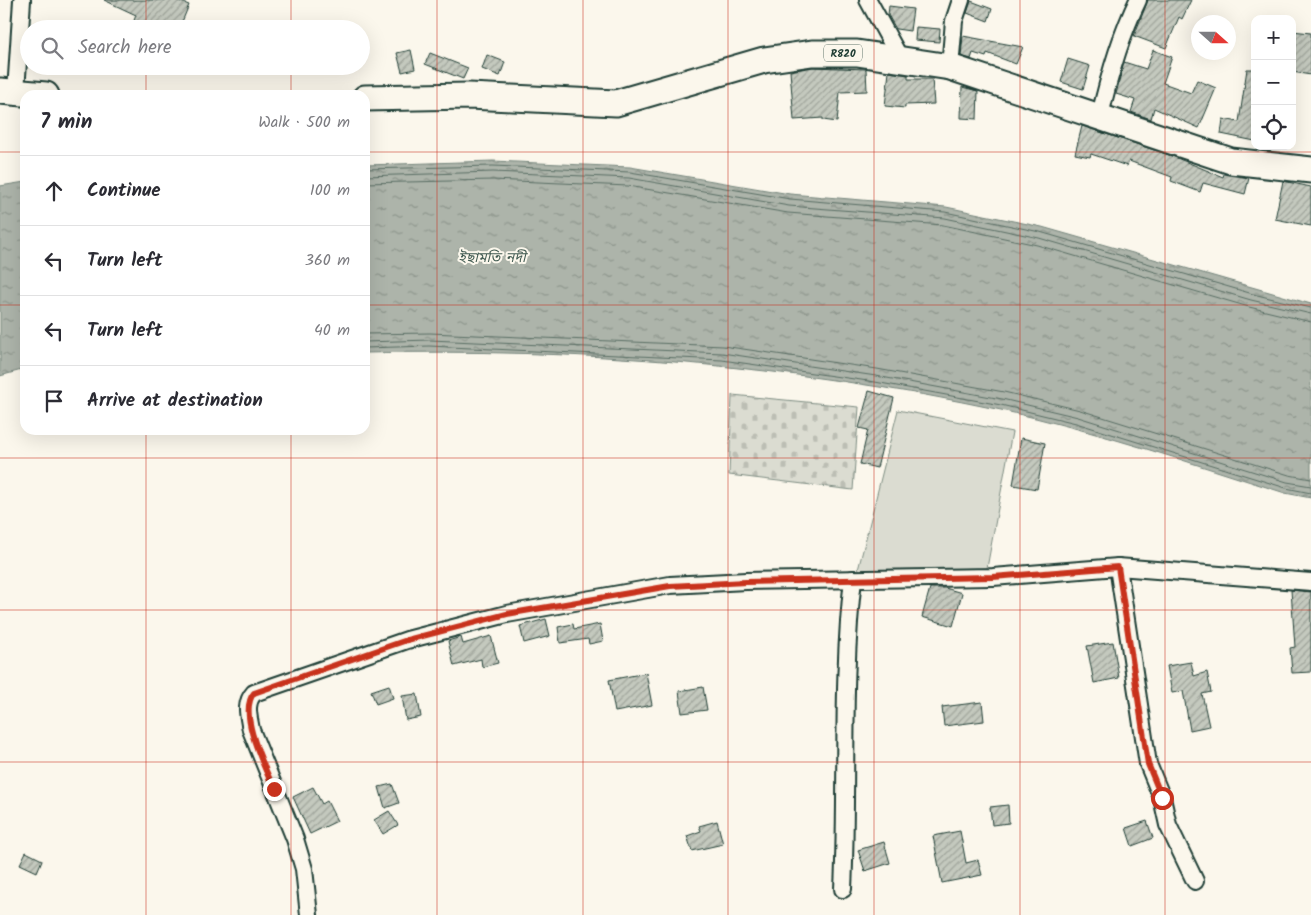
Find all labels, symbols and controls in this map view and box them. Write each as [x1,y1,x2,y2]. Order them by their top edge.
north arrow [1191,15,1236,60]
map controls [1251,15,1296,150]
button: + [1251,15,1296,60]
search box [20,20,370,75]
text: Search here [78,33,172,63]
icon: search [38,34,66,62]
road number: R820 [824,44,862,62]
button: − [1251,60,1296,105]
button: locate [1251,105,1296,150]
text: 7 min [40,106,92,139]
text: Walk · 500 m [258,110,350,135]
text: Continue [87,176,160,206]
icon: ahead [40,177,68,205]
text: 100 m [310,178,350,203]
text: Turn left [87,246,162,276]
icon: left [40,247,68,275]
water label: ইছামতি নদী [458,247,529,269]
text: 360 m [305,248,350,273]
text: Turn left [87,316,162,346]
icon: left [40,317,68,345]
text: 40 m [314,318,350,343]
text: Arrive at destination [87,386,263,416]
icon: arrive [40,387,68,415]
route end [263,778,286,801]
route start [1151,787,1174,810]

